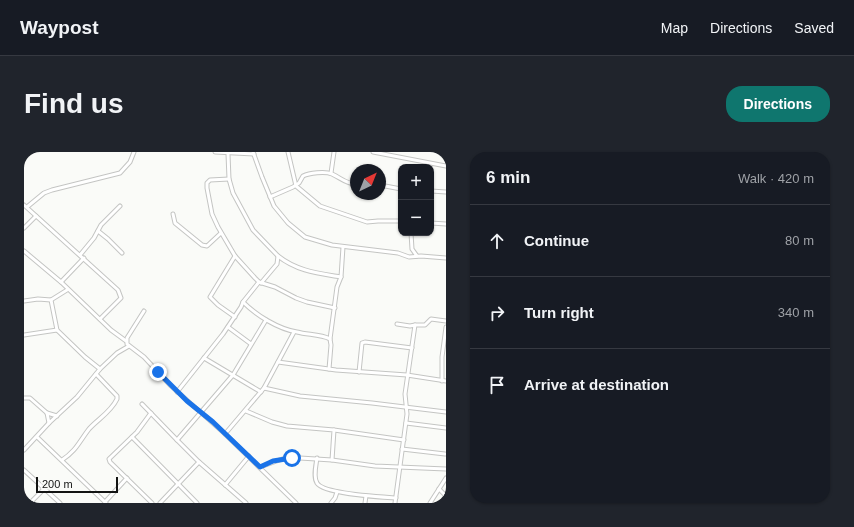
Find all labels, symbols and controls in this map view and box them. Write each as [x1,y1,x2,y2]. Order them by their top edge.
text: Waypost [20,17,98,38]
text: Map [661,20,688,36]
text: Directions [710,20,772,36]
text: Saved [794,20,834,36]
button: Directions [726,86,830,122]
text: Find us [24,88,124,119]
north arrow [350,164,386,200]
map controls [398,164,434,236]
button: + [398,164,434,200]
text: 6 min [486,168,530,187]
text: Walk · 420 m [738,171,814,186]
button: − [398,200,434,236]
icon: ahead [486,230,508,252]
text: Continue [524,232,589,249]
text: 80 m [785,233,814,248]
icon: right [486,302,508,324]
text: Turn right [524,304,594,321]
text: 340 m [778,305,814,320]
route end [149,363,167,381]
icon: arrive [486,374,508,396]
text: Arrive at destination [524,376,669,393]
route start [283,449,301,467]
scale bar [36,475,118,494]
text: 200 m [42,478,73,490]

